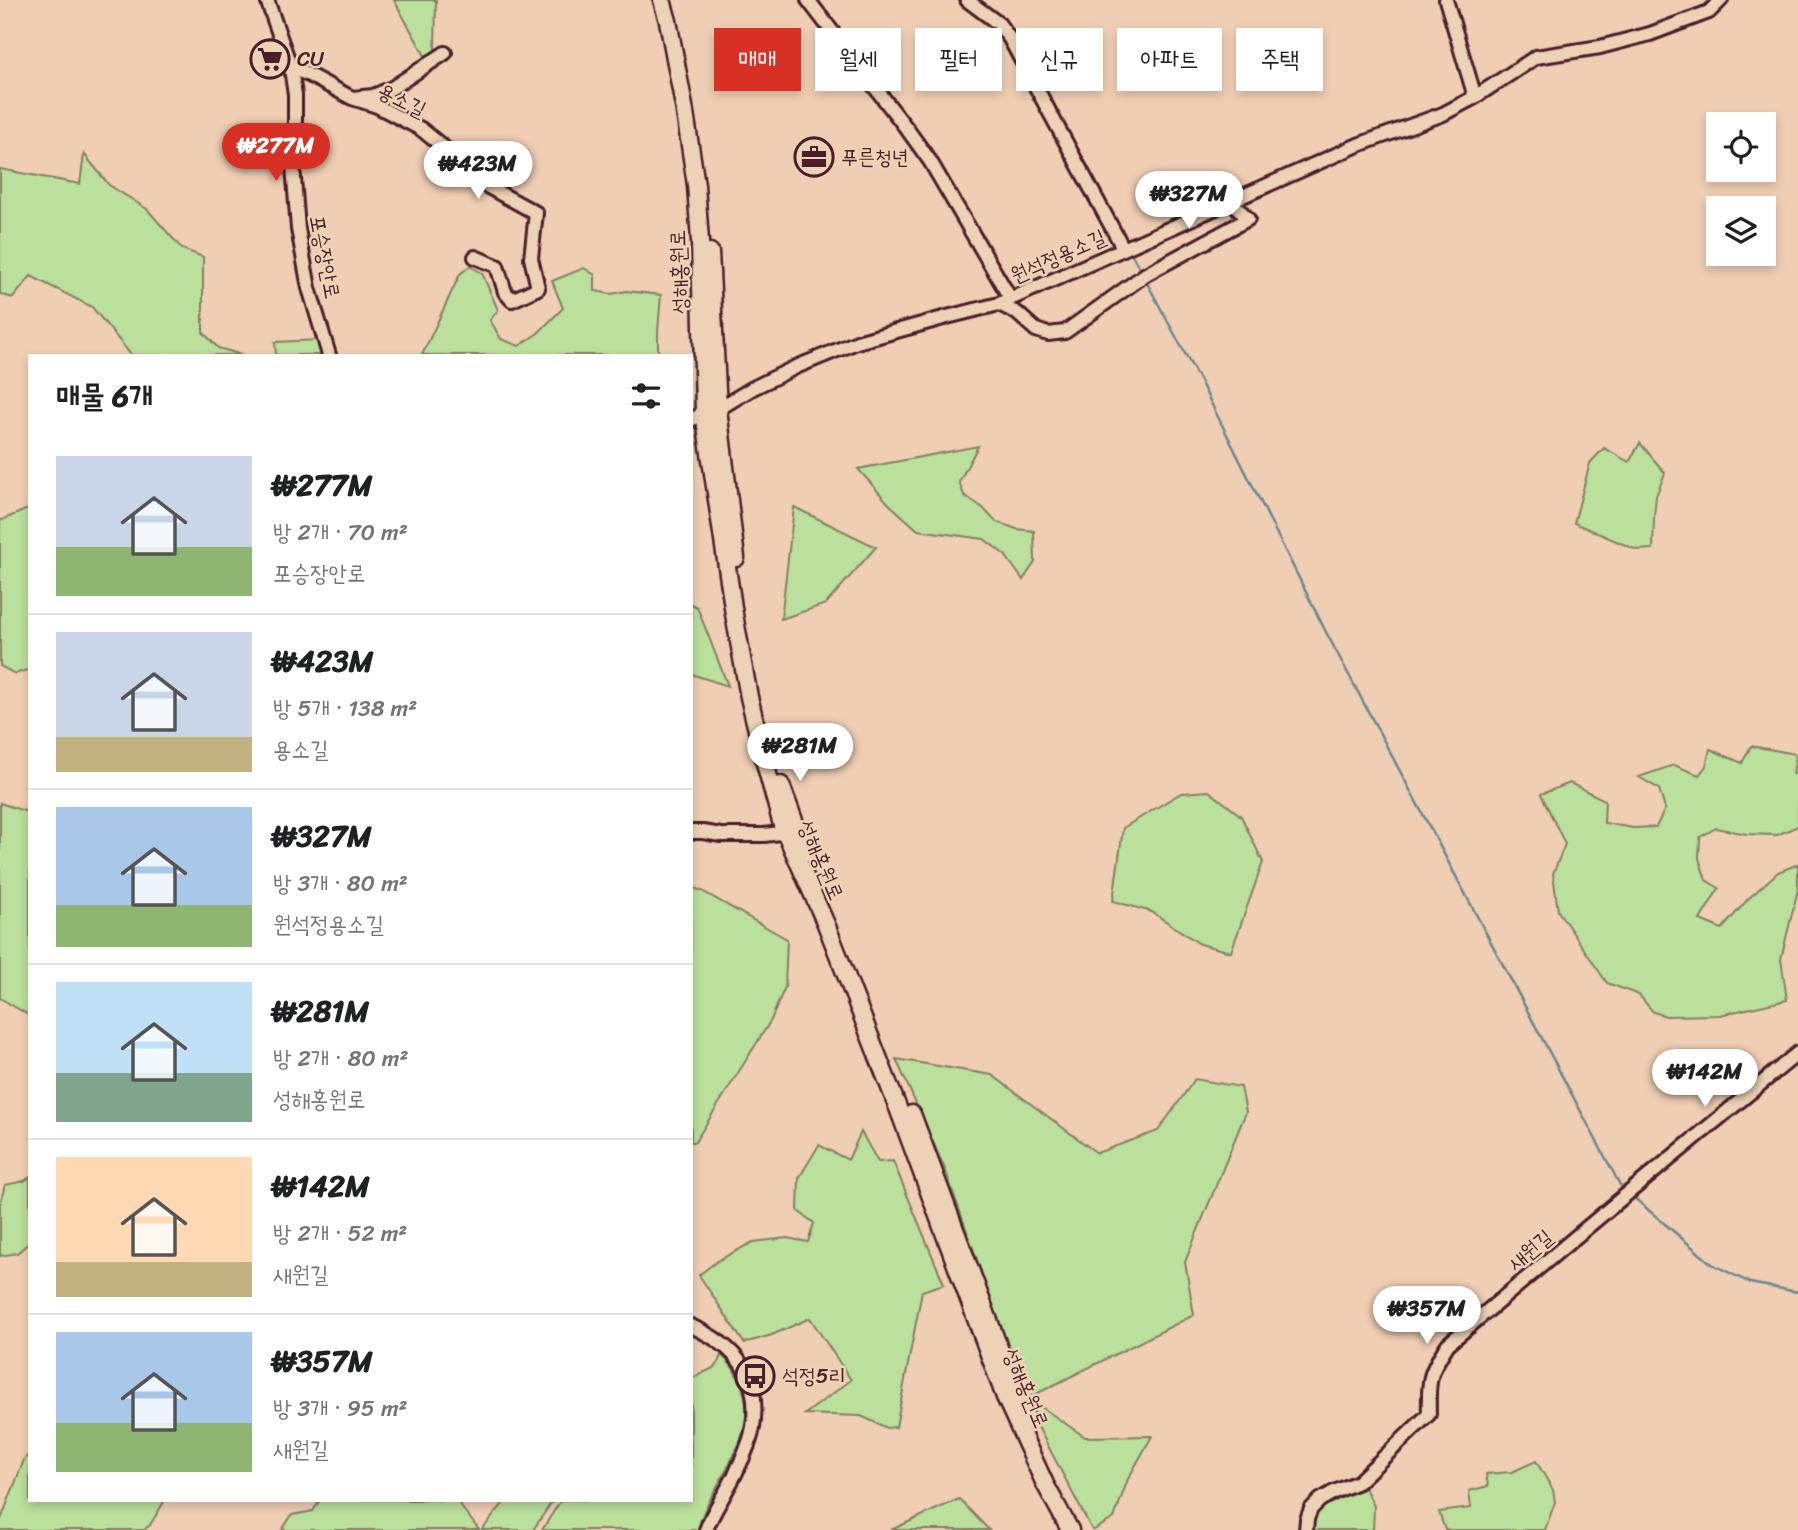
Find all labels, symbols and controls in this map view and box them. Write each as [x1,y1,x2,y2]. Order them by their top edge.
chip: 매매 [714,28,801,91]
chip: 월세 [815,28,901,91]
chip: 필터 [915,28,1002,91]
chip: 신규 [1016,28,1103,91]
chip: 아파트 [1117,28,1222,91]
chip: 주택 [1236,28,1323,91]
supermarket icon: CU [249,38,291,80]
place label: CU [297,40,325,78]
street label: 용소길 [371,72,433,128]
map controls [1706,112,1776,266]
button: locate [1706,112,1776,182]
pin: ₩277M [227,124,325,183]
text: ₩277M [238,125,314,166]
office icon: 푸른청년 [793,136,835,178]
place label: 푸른청년 [841,138,909,176]
pin: ₩423M [429,142,527,201]
text: ₩423M [440,143,516,184]
pin: ₩327M [1140,172,1238,231]
text: ₩327M [1151,173,1227,214]
button: layers [1706,196,1776,266]
street label: 포승장안로 [298,212,352,302]
street label: 원석정용소길 [1004,218,1112,294]
street label: 성해홍원로 [659,229,699,315]
text: 매물 6개 [56,369,153,423]
icon: filters [627,377,665,415]
text: ₩277M [273,458,372,512]
icon: home [112,484,196,568]
text: 방 2개 · 70 m² [273,512,408,553]
text: 포승장안로 [273,553,366,594]
text: ₩423M [273,634,373,688]
icon: home [112,660,196,744]
text: 방 5개 · 138 m² [273,688,417,729]
pin: ₩281M [751,724,849,783]
text: ₩281M [763,725,837,766]
text: 용소길 [273,729,329,770]
text: ₩327M [273,809,372,863]
street label: 성해홍원로 [787,814,855,906]
icon: home [112,835,196,919]
text: 방 3개 · 80 m² [273,863,408,904]
text: 원석정용소길 [273,904,384,945]
text: ₩281M [273,984,369,1038]
icon: home [112,1010,196,1094]
text: 방 2개 · 80 m² [273,1038,408,1079]
pin: ₩142M [1656,1050,1754,1109]
text: ₩142M [1668,1051,1742,1092]
text: 성해홍원로 [273,1079,366,1120]
text: ₩142M [273,1159,370,1213]
icon: home [112,1185,196,1269]
text: 방 2개 · 52 m² [273,1213,407,1254]
street label: 새원길 [1498,1219,1562,1281]
text: 새원길 [273,1254,329,1295]
pin: ₩357M [1378,1286,1476,1346]
text: ₩357M [1389,1288,1465,1329]
text: ₩357M [273,1334,373,1388]
street label: 성해홍원로 [992,1342,1060,1434]
bus stop icon: 석정5리 [734,1355,776,1397]
place label: 석정5리 [782,1357,846,1395]
icon: home [112,1360,196,1444]
text: 방 3개 · 95 m² [273,1388,408,1429]
text: 새원길 [273,1429,329,1470]

